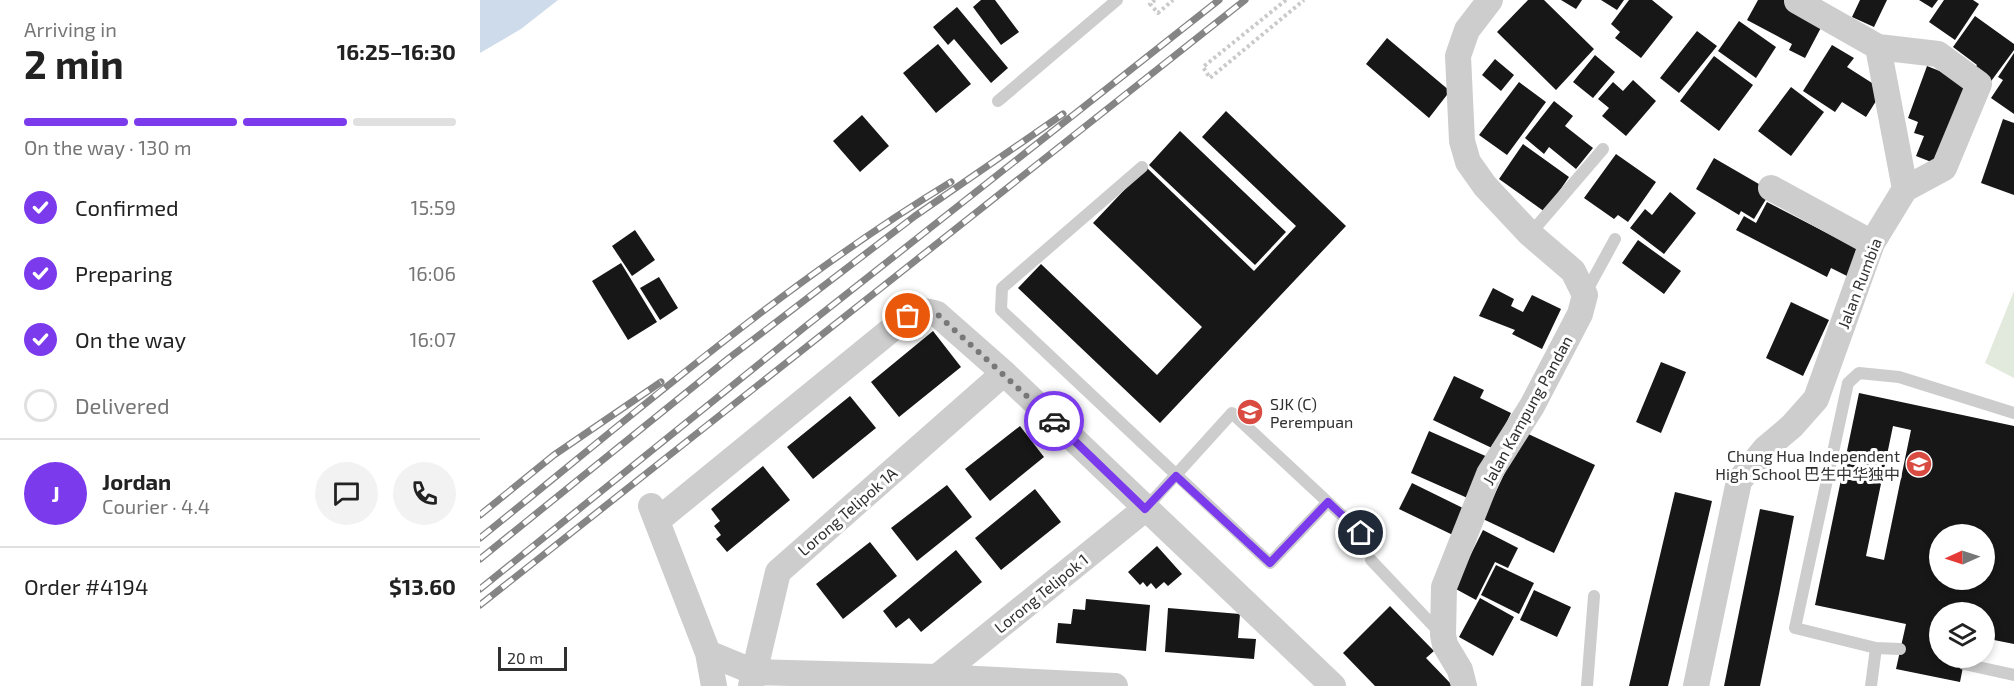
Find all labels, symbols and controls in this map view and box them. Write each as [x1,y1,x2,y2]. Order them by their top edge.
text: Arriving in [24,17,117,41]
text: 16:25–16:30 [337,38,456,64]
text: 2 min [24,40,124,87]
text: On the way · 130 m [24,135,191,159]
icon: check [24,191,57,224]
text: Confirmed [75,194,179,220]
text: 15:59 [410,195,456,219]
street label: Jalan Rumbia [1833,235,1885,331]
icon: check [24,257,57,290]
text: Preparing [75,260,173,286]
text: 16:06 [408,261,456,285]
pin [882,290,933,341]
icon: bag [891,299,924,332]
icon: check [24,323,57,356]
text: On the way [75,326,186,352]
text: 16:07 [410,327,456,351]
street label: Jalan Kampung Pandan [1478,332,1576,488]
courier [1024,391,1084,451]
text: Delivered [75,392,170,418]
place label: SJK (C) Perempuan [1270,394,1353,431]
school or university icon: SJK (C) Perempuan [1235,397,1265,427]
icon: car [1038,405,1071,438]
place label: Chung Hua Independent High School 巴生中华独中 [1715,446,1900,483]
school or university icon: Chung Hua Independent High School 巴生中华独中 [1904,449,1934,479]
button: chat [315,462,378,525]
button: phone [393,462,456,525]
street label: Lorong Telipok 1A [794,463,900,559]
text: Jordan [102,468,171,494]
text: J [51,480,60,506]
text: Courier · 4.4 [102,494,210,518]
pin [1335,507,1386,558]
icon: home [1344,516,1377,549]
north arrow [1929,524,1995,590]
map controls [1929,524,1995,668]
street label: Lorong Telipok 1 [990,549,1092,637]
text: Order #4194 [24,573,148,599]
text: $13.60 [389,573,456,599]
button: layers [1929,602,1995,668]
scale bar [498,644,567,672]
text: 20 m [507,648,543,667]

